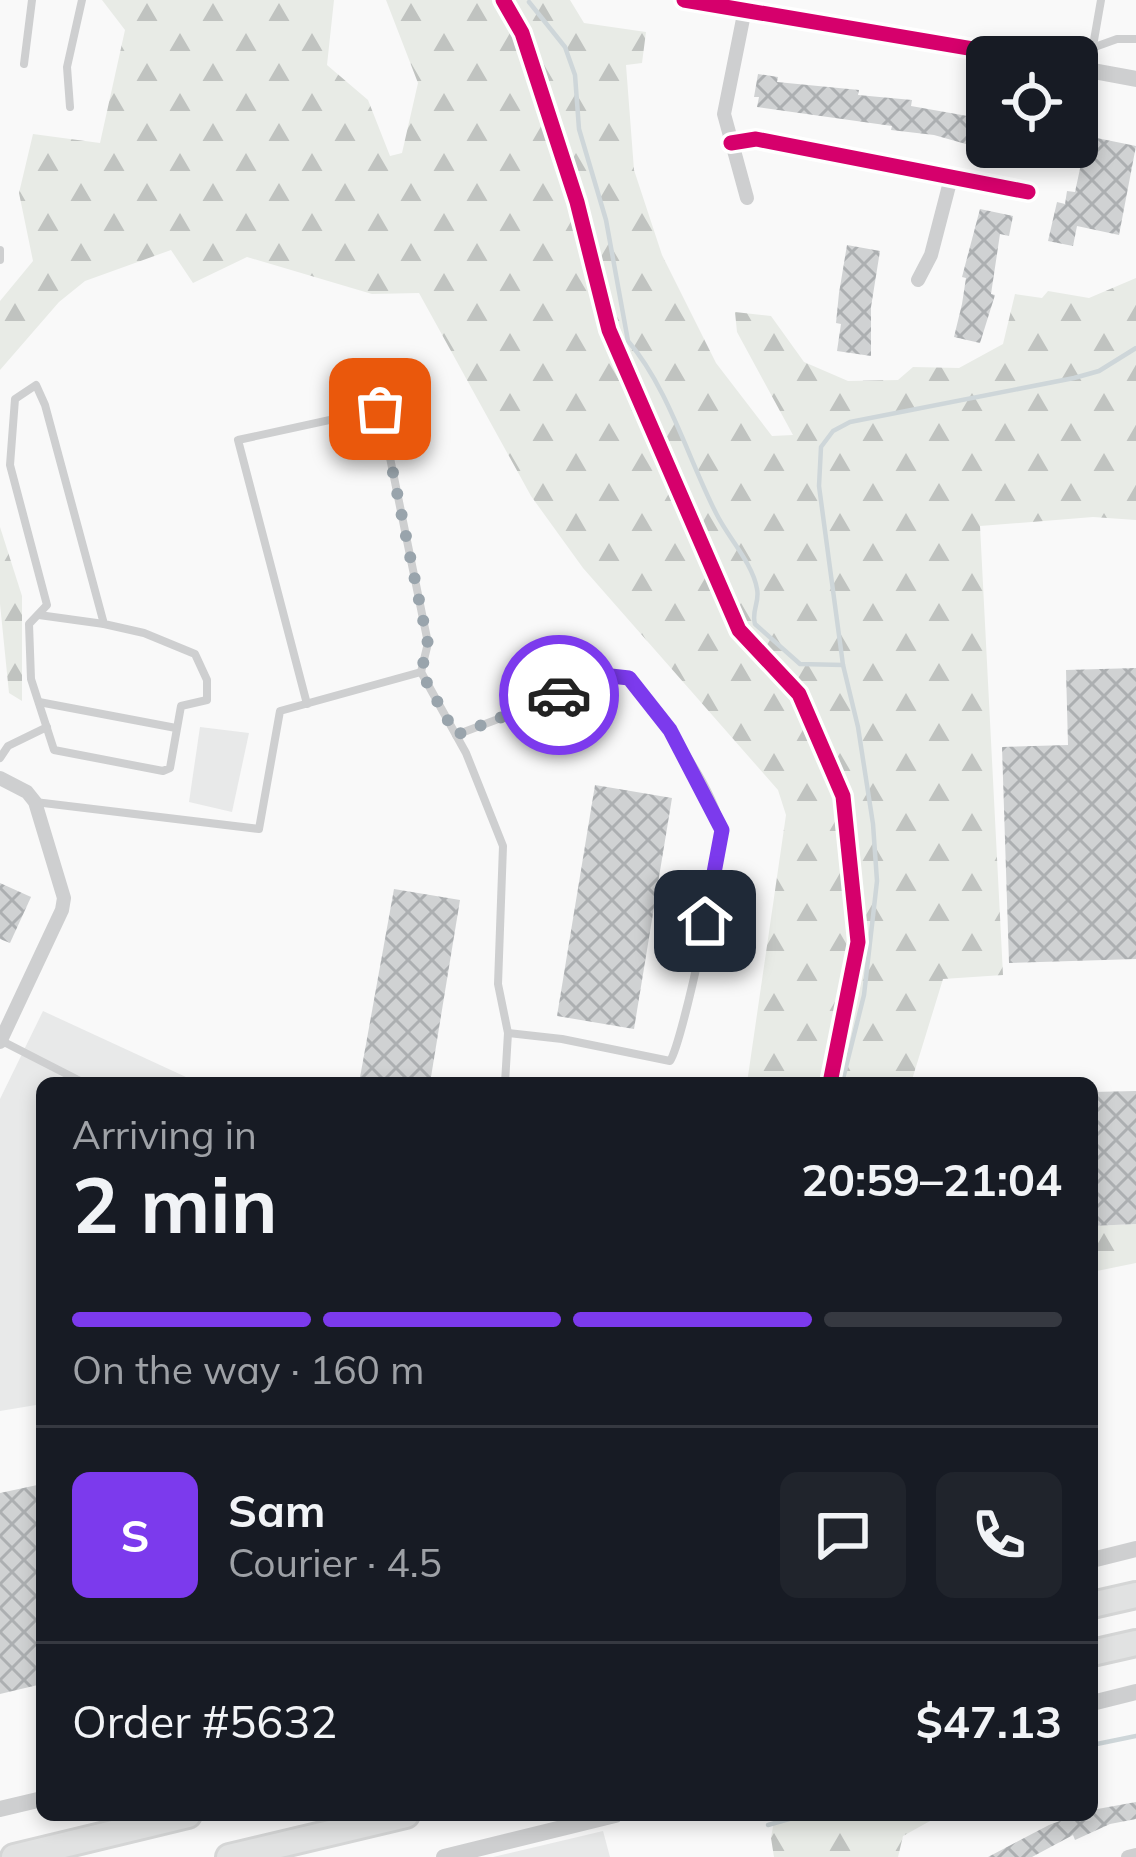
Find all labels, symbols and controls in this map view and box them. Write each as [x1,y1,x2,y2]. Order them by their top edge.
map controls [966,36,1098,168]
button: locate [966,36,1098,168]
pin [329,358,431,460]
icon: bag [347,376,413,442]
courier [499,635,619,755]
icon: car [526,662,592,728]
pin [654,870,756,972]
icon: home [672,888,738,954]
text: Arriving in [72,1110,257,1159]
text: 20:59–21:04 [801,1151,1062,1207]
text: 2 min [72,1155,278,1253]
text: On the way · 160 m [72,1345,424,1394]
button: chat [780,1472,906,1598]
button: phone [936,1472,1062,1598]
text: Sam [228,1482,325,1538]
text: S [120,1507,150,1563]
text: Courier · 4.5 [228,1538,442,1587]
text: Order #5632 [72,1693,337,1749]
text: $47.13 [916,1693,1062,1749]

